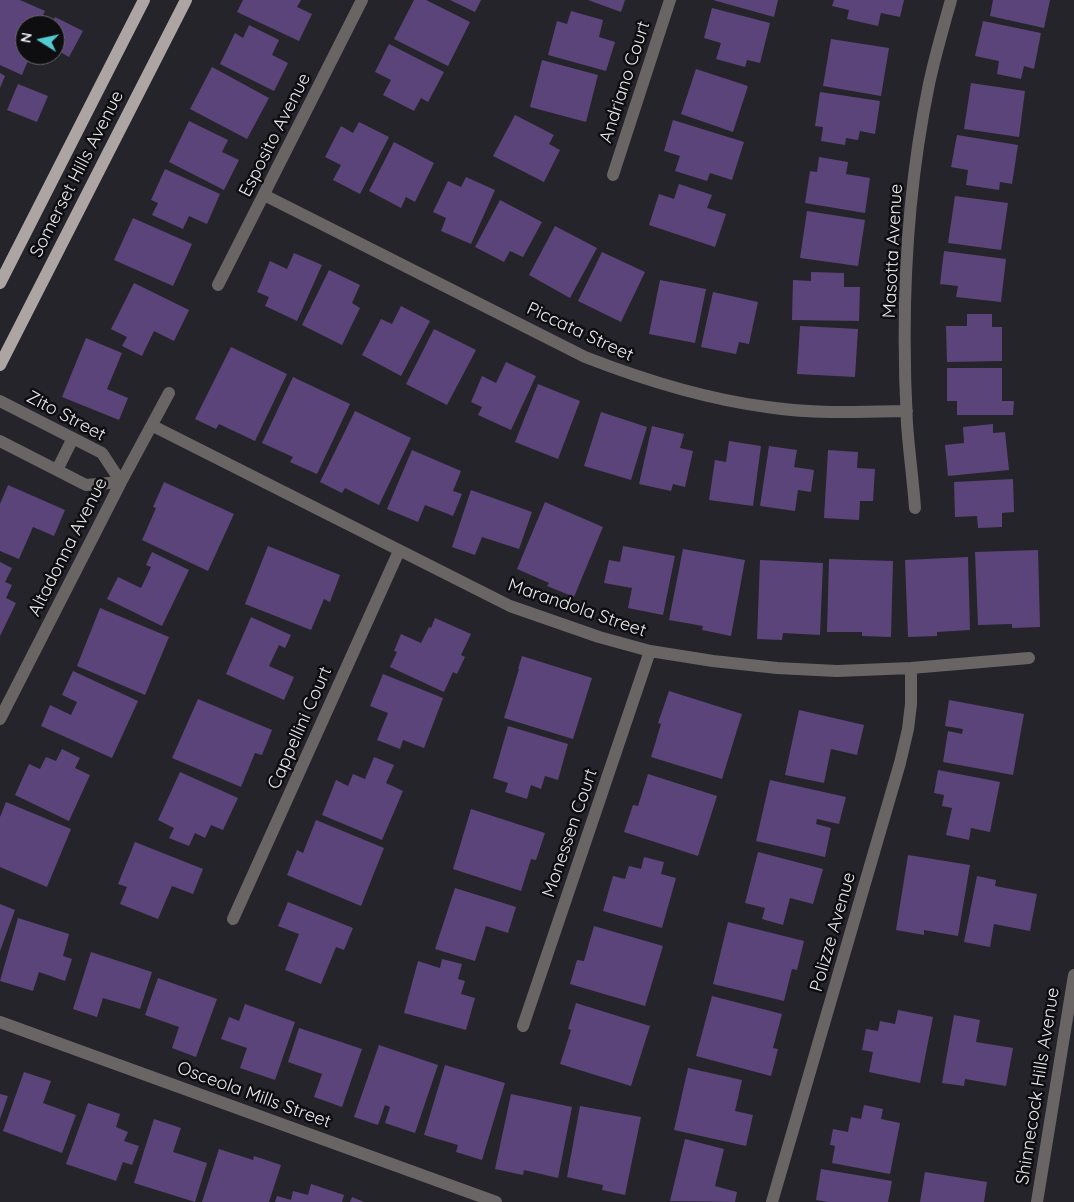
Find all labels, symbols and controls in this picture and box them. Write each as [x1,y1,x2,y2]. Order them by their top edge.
north arrow [15,15,65,65]
street label: Andriano Court [595,18,655,146]
text: N [16,31,36,44]
street label: Esposito Avenue [234,69,316,201]
street label: Somerset Hills Avenue [26,87,128,261]
street label: Masotta Avenue [879,183,907,319]
street label: Piccata Street [523,298,637,366]
street label: Zito Street [23,386,109,446]
street label: Altadonna Avenue [24,474,112,620]
street label: Marandola Street [505,574,649,642]
street label: Cappellini Court [263,663,337,793]
street label: Monessen Court [538,766,602,900]
street label: Polizze Avenue [806,870,860,994]
street label: Shinnecock Hills Avenue [1012,986,1064,1186]
street label: Osceola Mills Street [174,1057,334,1133]

